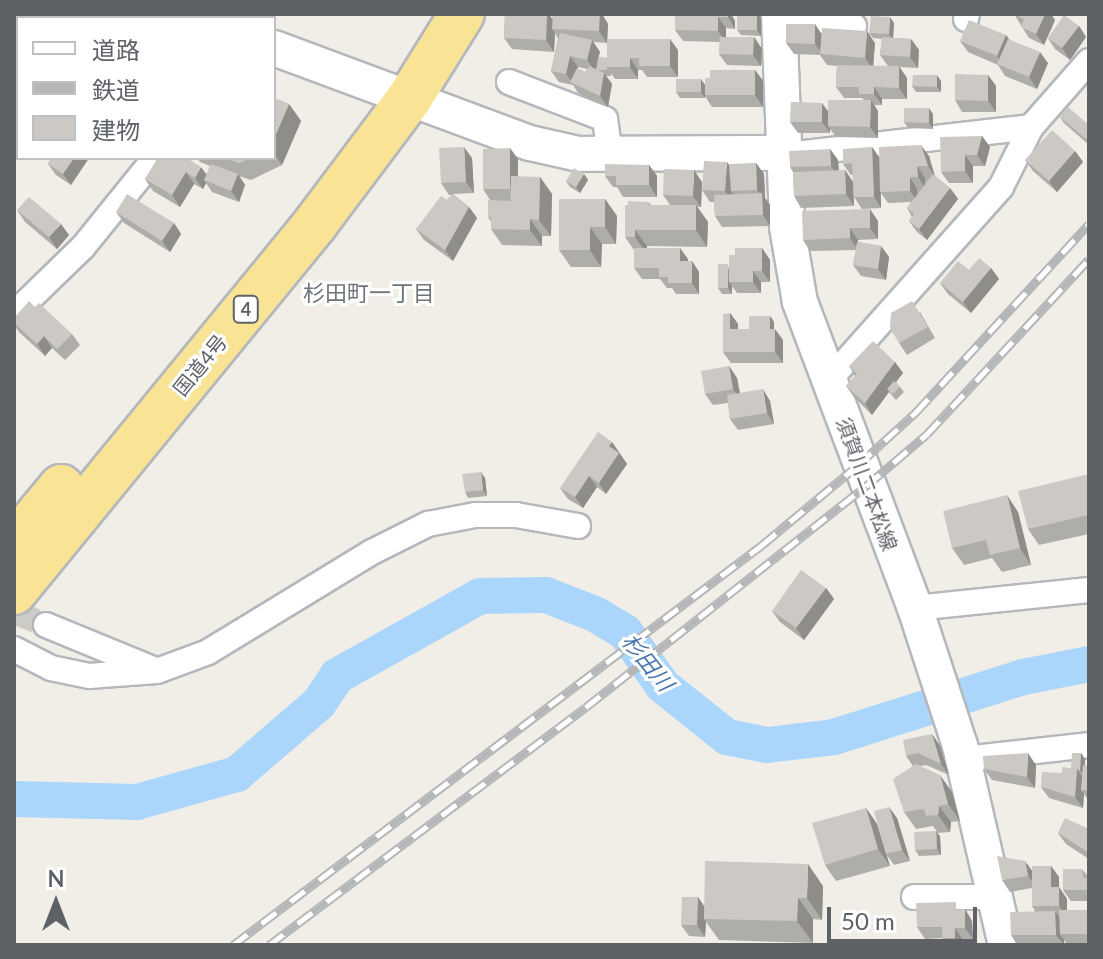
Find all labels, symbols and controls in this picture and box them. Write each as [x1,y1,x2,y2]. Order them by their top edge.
legend [16,16,276,160]
text: 道路 [92,35,140,64]
text: 鉄道 [92,75,140,104]
text: 建物 [92,115,140,144]
district label: 杉田町一丁目 [303,280,435,306]
road number: 4 [232,295,260,323]
street label: 国道4号 [168,330,232,400]
street label: 須賀川二本松線 [832,414,902,554]
water label: 杉田川 [617,628,679,696]
north arrow [16,863,96,943]
text: N [48,865,64,892]
scale bar [831,891,981,941]
text: 50 m [841,906,895,935]

